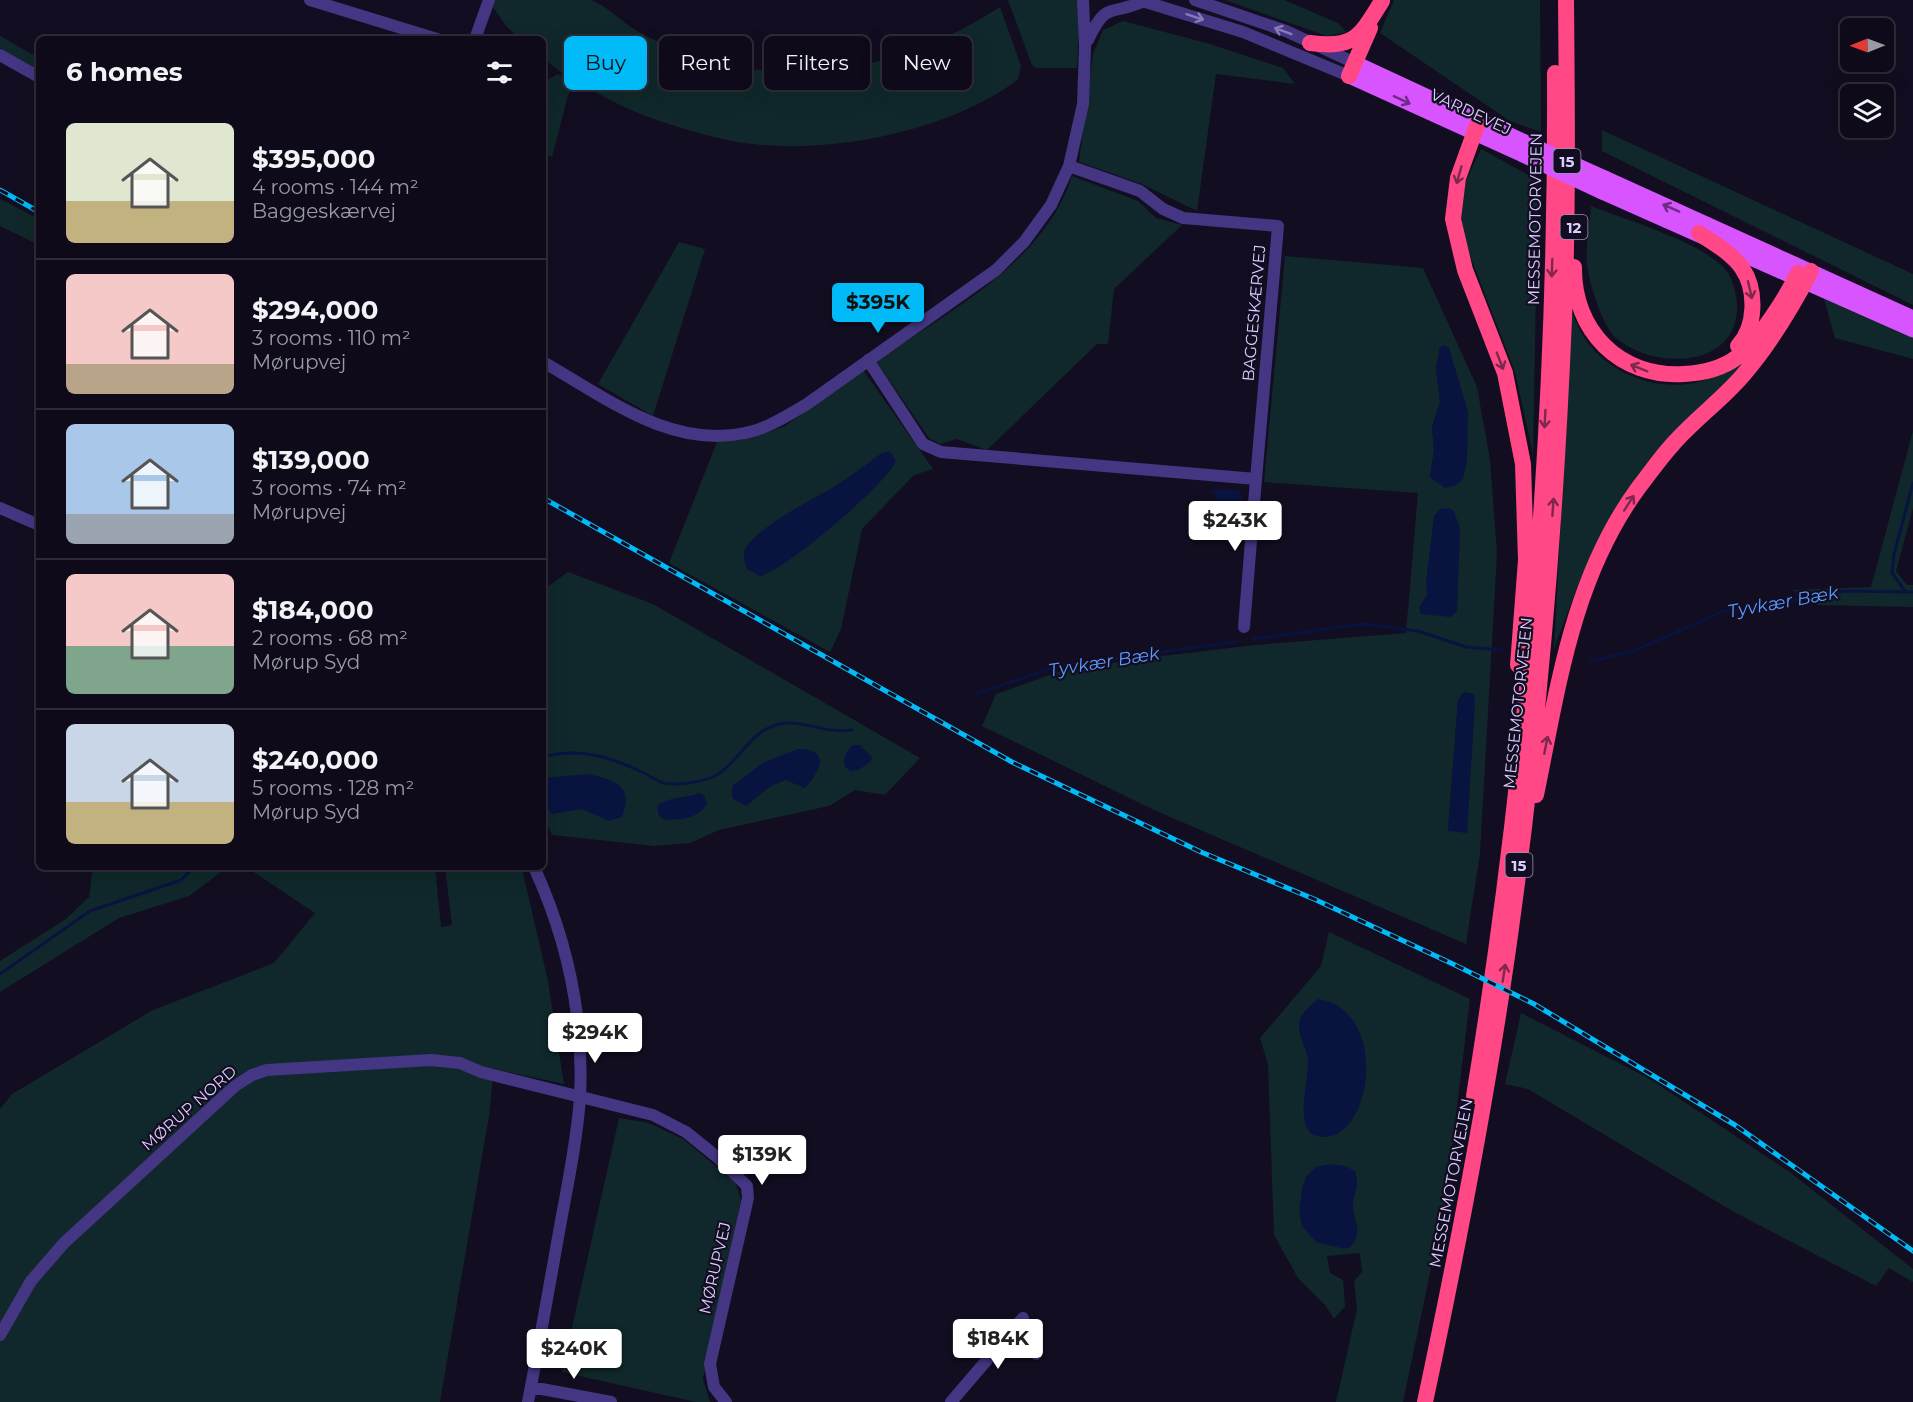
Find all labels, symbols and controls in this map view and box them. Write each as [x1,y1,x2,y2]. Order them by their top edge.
one-way arrow [1185,12,1204,23]
north arrow [1840,18,1894,72]
map controls [1840,18,1894,138]
one-way arrow [1274,24,1292,35]
chip: Buy [564,36,647,90]
chip: Rent [659,36,752,90]
chip: Filters [764,36,870,90]
chip: New [882,36,972,90]
text: 6 homes [66,56,183,88]
icon: filters [483,56,516,89]
button: layers [1840,84,1894,138]
street label: VARDEVEJ [1428,85,1514,139]
one-way arrow [1393,95,1411,106]
street label: MESSEMOTORVEJEN [1524,133,1546,305]
text: $395,000 [252,143,375,175]
icon: home [114,147,186,219]
road number: 15 [1554,149,1580,173]
one-way arrow [1453,165,1464,184]
text: 4 rooms · 144 m² [252,175,419,199]
text: Baggeskærvej [252,199,396,223]
one-way arrow [1662,201,1680,213]
road number: 12 [1560,215,1588,239]
street label: BAGGESKÆRVEJ [1239,244,1269,382]
one-way arrow [1547,258,1558,278]
one-way arrow [1744,280,1756,299]
pin: $395K [836,283,920,334]
text: $395K [846,290,910,314]
text: $294,000 [252,294,378,326]
icon: home [114,298,186,370]
text: 3 rooms · 110 m² [252,326,411,350]
text: Mørupvej [252,350,346,374]
one-way arrow [1495,351,1506,370]
one-way arrow [1630,362,1648,373]
one-way arrow [1539,409,1550,429]
text: $139,000 [252,444,370,476]
icon: home [114,448,186,520]
text: 3 rooms · 74 m² [252,476,407,500]
one-way arrow [1623,495,1635,512]
one-way arrow [1547,498,1558,518]
text: Mørupvej [252,500,346,524]
pin: $243K [1193,501,1277,552]
text: $243K [1203,508,1267,532]
water label: Tyvkær Bæk [1726,581,1841,623]
text: $184,000 [252,594,374,626]
icon: home [114,598,186,670]
street label: MESSEMOTORVEJEN [1500,616,1536,790]
text: 2 rooms · 68 m² [252,626,408,650]
water label: Tyvkær Bæk [1047,642,1162,682]
text: Mørup Syd [252,650,360,674]
one-way arrow [1541,735,1552,755]
text: $240,000 [252,744,378,776]
icon: home [114,748,186,820]
text: 5 rooms · 128 m² [252,776,414,800]
text: Mørup Syd [252,800,360,824]
road number: 15 [1506,853,1532,877]
one-way arrow [1499,963,1510,983]
pin: $294K [553,1013,637,1064]
text: $294K [562,1020,628,1044]
street label: MØRUP NORD [138,1062,240,1154]
street label: MESSEMOTORVEJEN [1425,1097,1477,1269]
pin: $139K [720,1135,804,1186]
text: $139K [732,1142,792,1166]
street label: MØRUPVEJ [695,1220,735,1316]
pin: $184K [956,1319,1040,1370]
text: $184K [967,1326,1029,1350]
pin: $240K [532,1329,616,1380]
text: $240K [541,1336,607,1360]

